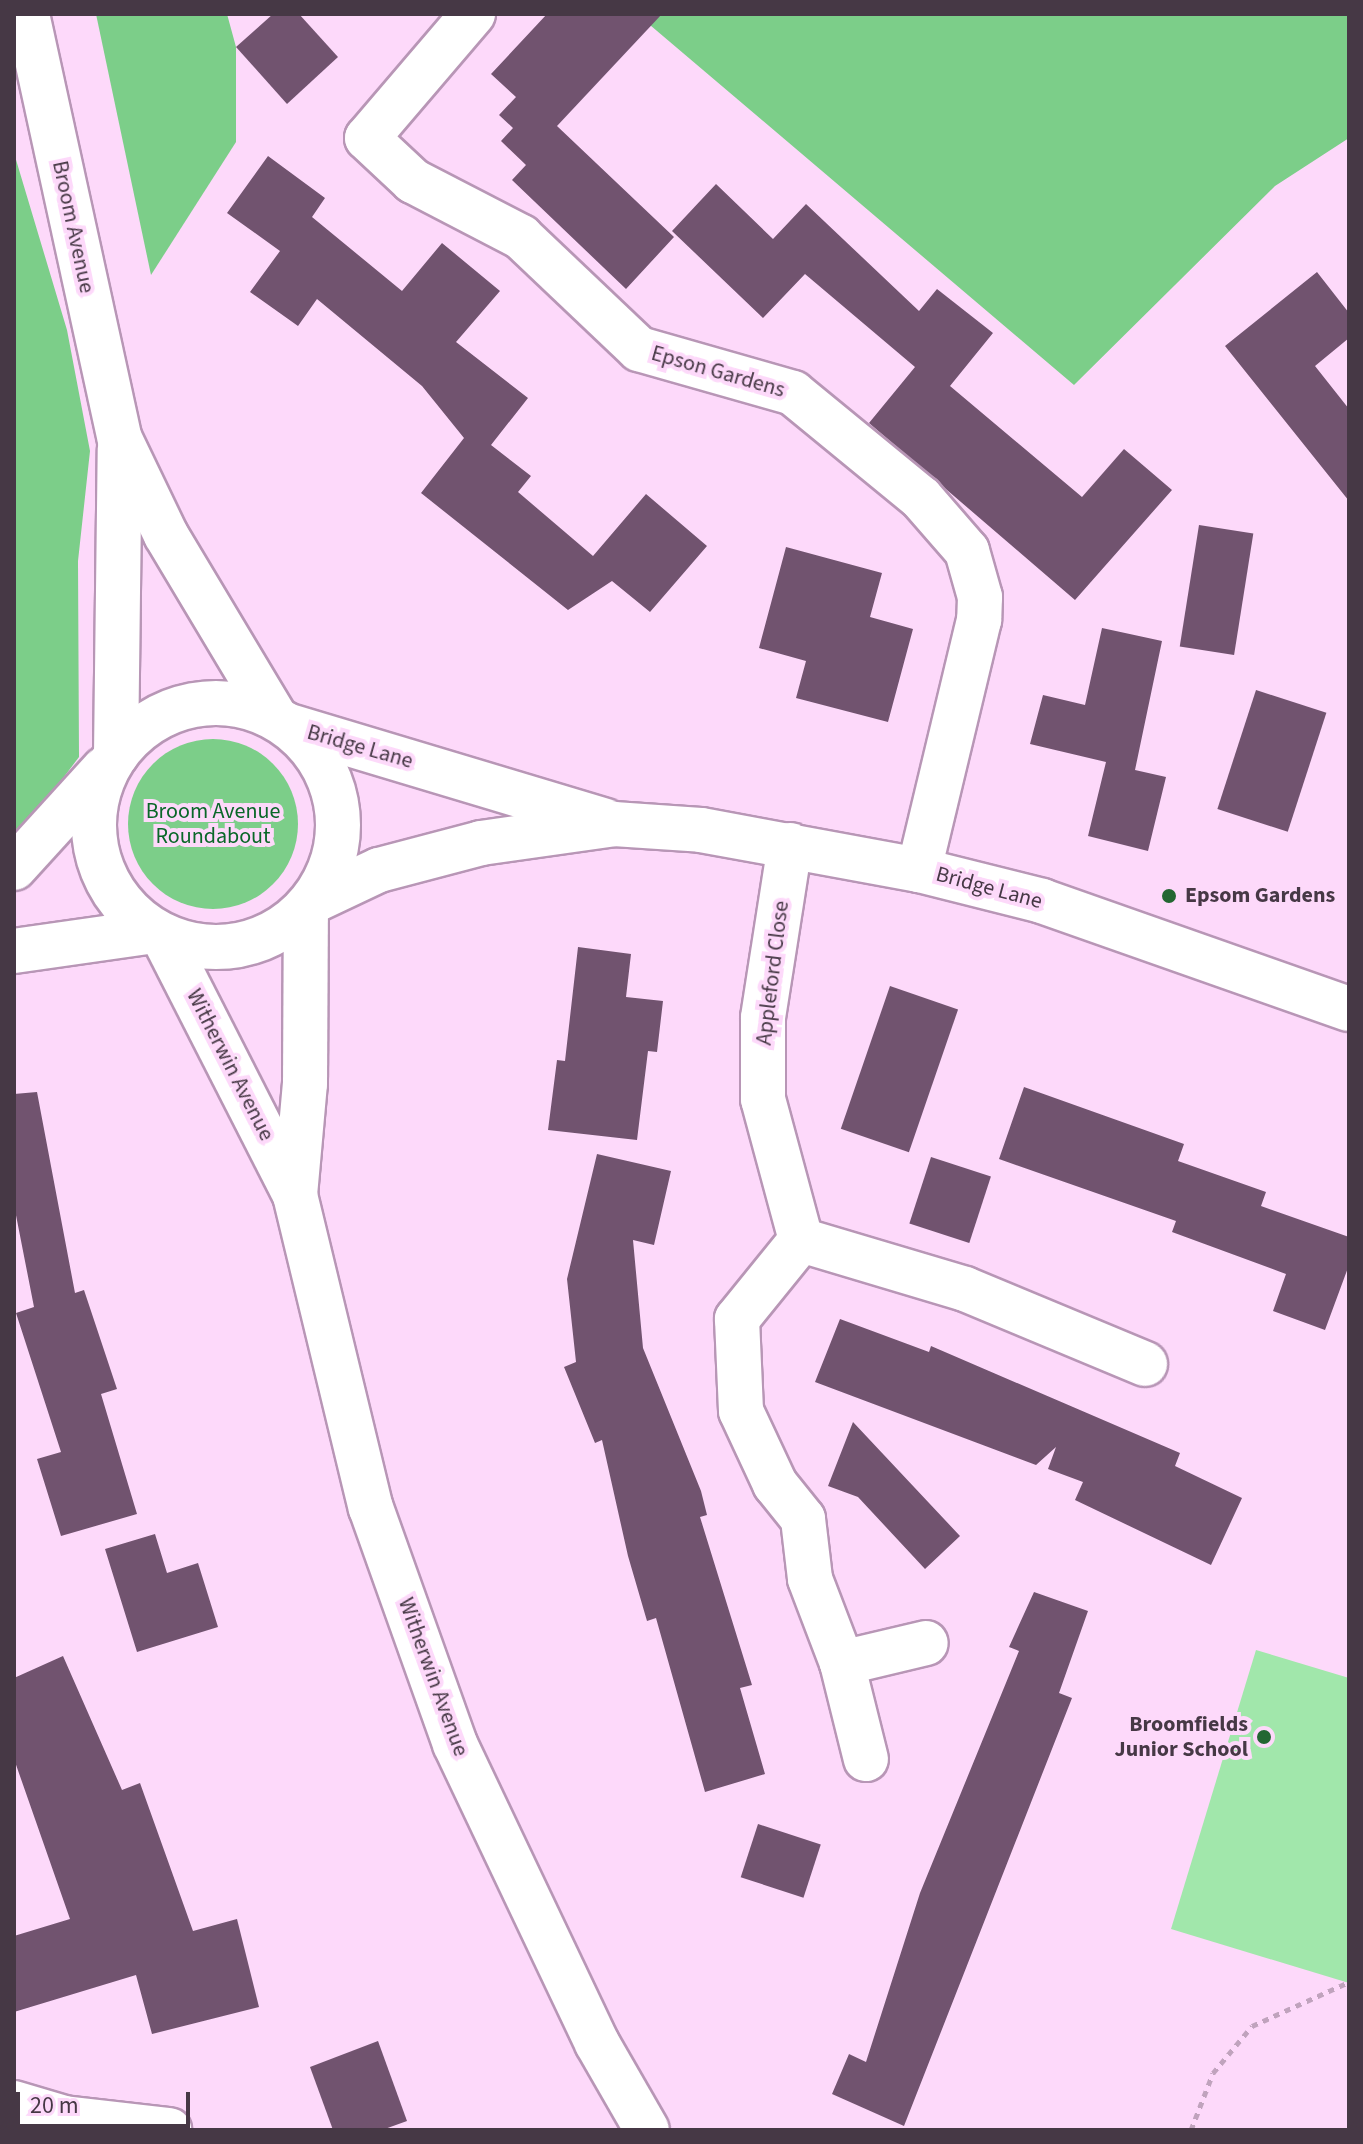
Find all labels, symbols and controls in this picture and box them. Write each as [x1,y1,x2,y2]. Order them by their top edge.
street label: Broom Avenue [46,158,100,296]
street label: Epson Gardens [648,340,788,404]
street label: Bridge Lane [304,719,416,775]
park label: Broom Avenue Roundabout [146,798,280,850]
street label: Bridge Lane [933,861,1045,915]
place label: Epsom Gardens [1185,883,1335,909]
marker: Epsom Gardens [1160,887,1178,905]
street label: Appleford Close [751,899,795,1047]
street label: Witherwin Avenue [180,985,280,1145]
street label: Witherwin Avenue [392,1594,474,1760]
place label: Broomfields Junior School [1114,1711,1248,1762]
marker: Broomfields Junior School [1255,1728,1273,1746]
scale bar [20,2076,194,2126]
text: 20 m [30,2088,79,2123]

